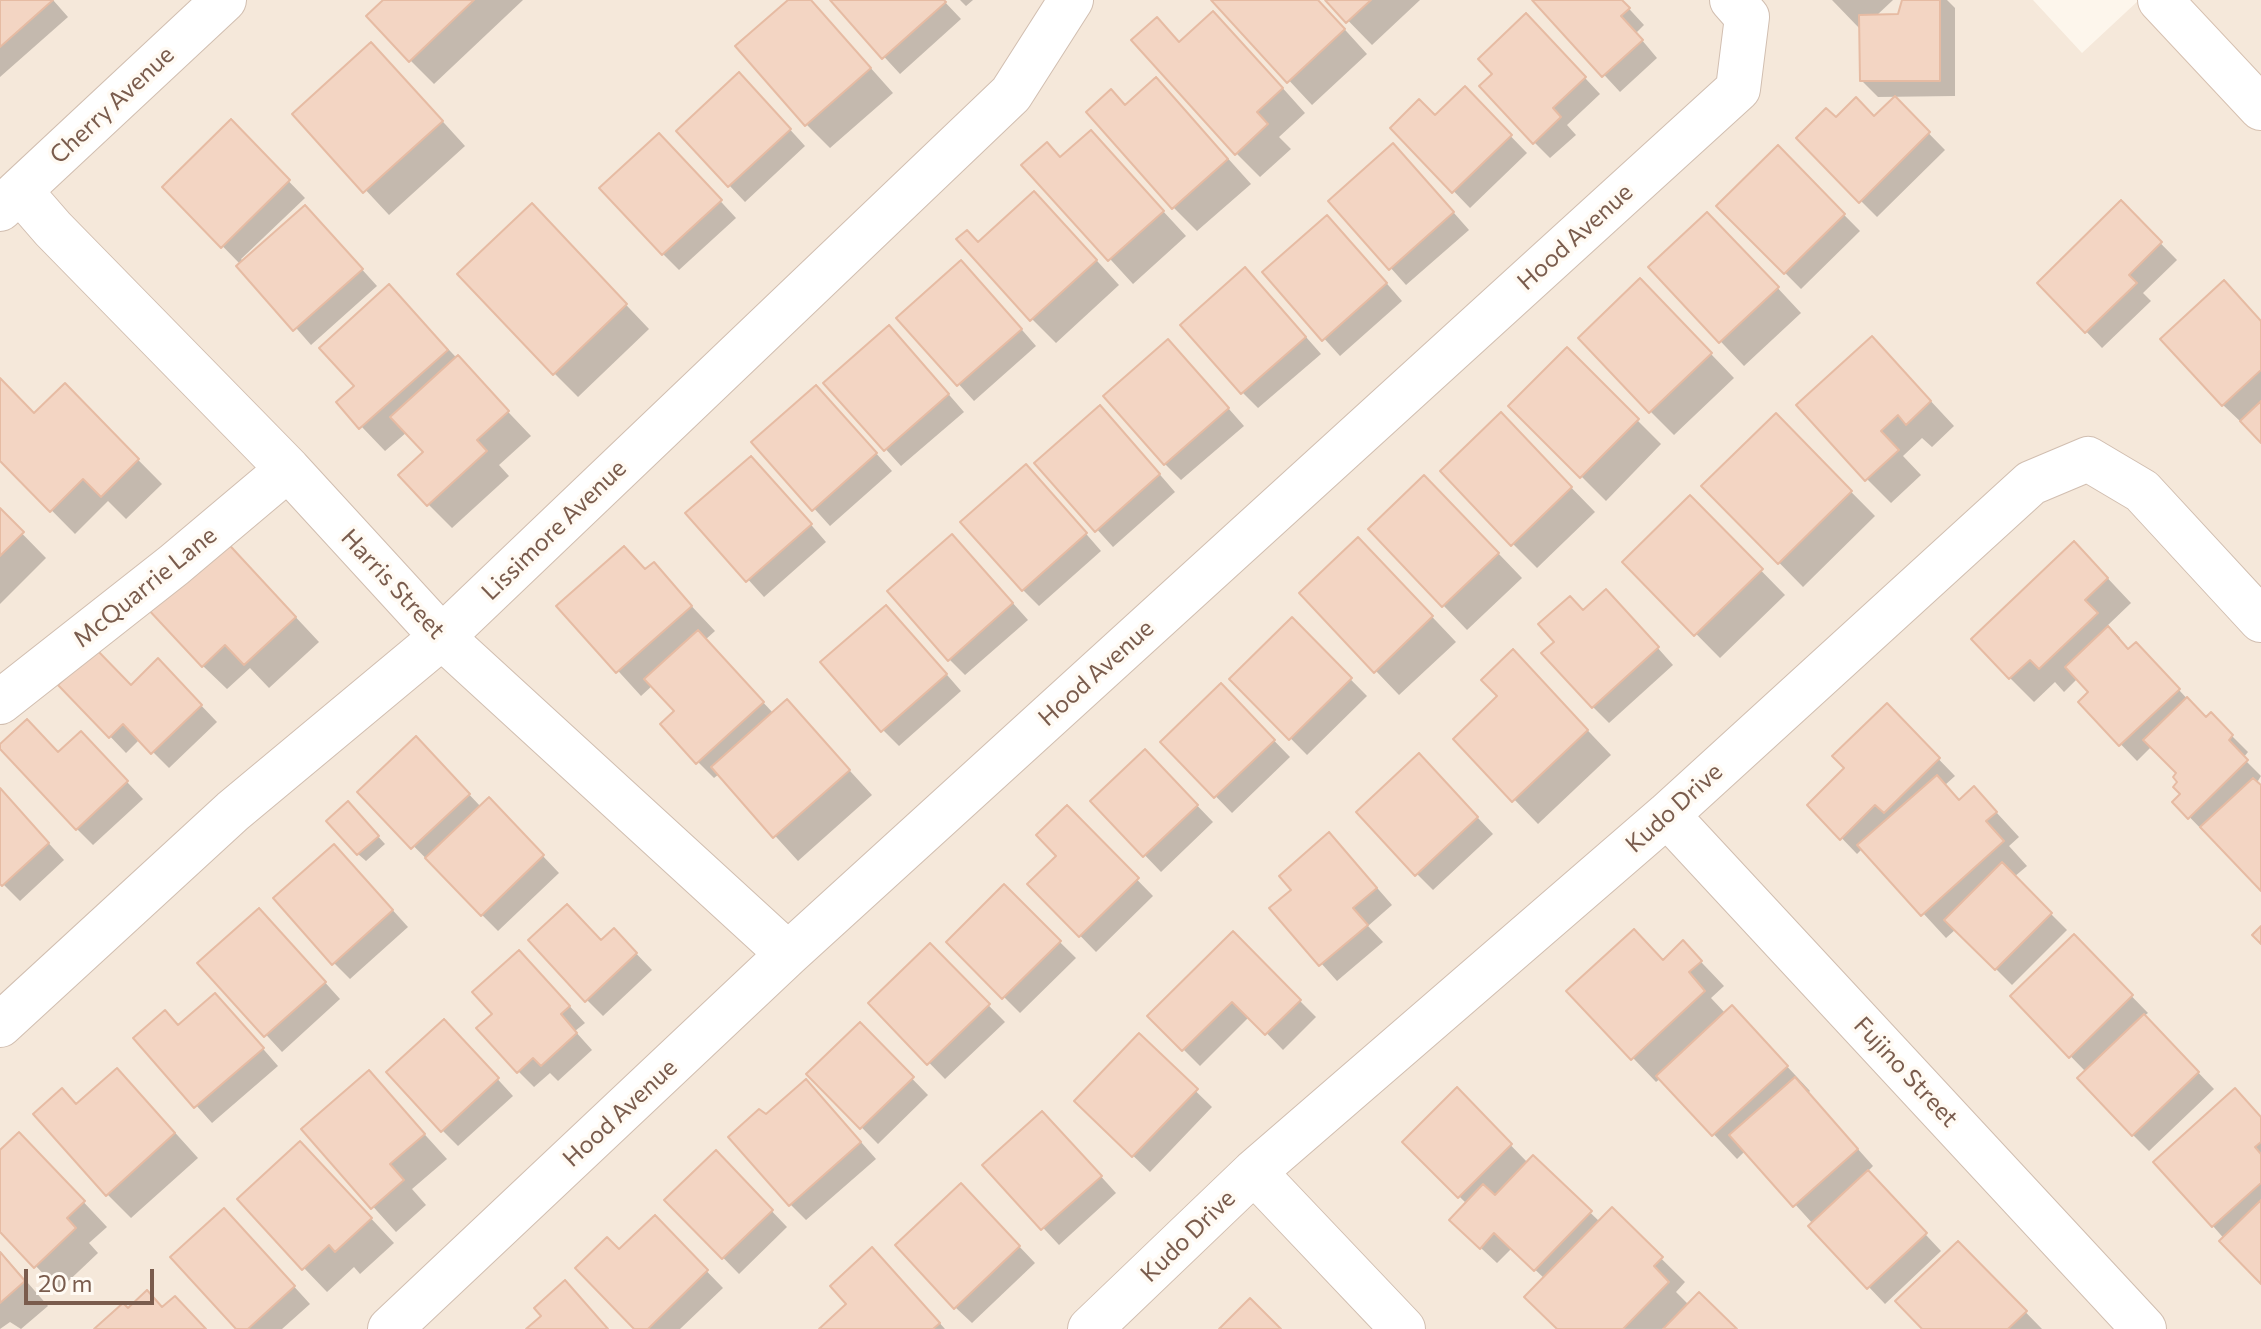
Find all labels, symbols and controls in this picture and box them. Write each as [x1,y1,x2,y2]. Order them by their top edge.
street label: Cherry Avenue [44,40,180,170]
street label: Hood Avenue [1511,178,1639,296]
street label: Lissimore Avenue [476,454,632,606]
street label: McQuarrie Lane [68,521,222,653]
street label: Harris Street [335,523,451,645]
street label: Hood Avenue [1032,614,1160,732]
street label: Kudo Drive [1620,757,1728,859]
street label: Fujino Street [1848,1011,1964,1133]
street label: Hood Avenue [557,1053,683,1173]
street label: Kudo Drive [1135,1184,1241,1288]
scale bar [28,1253,158,1303]
text: 20 m [38,1268,92,1297]

